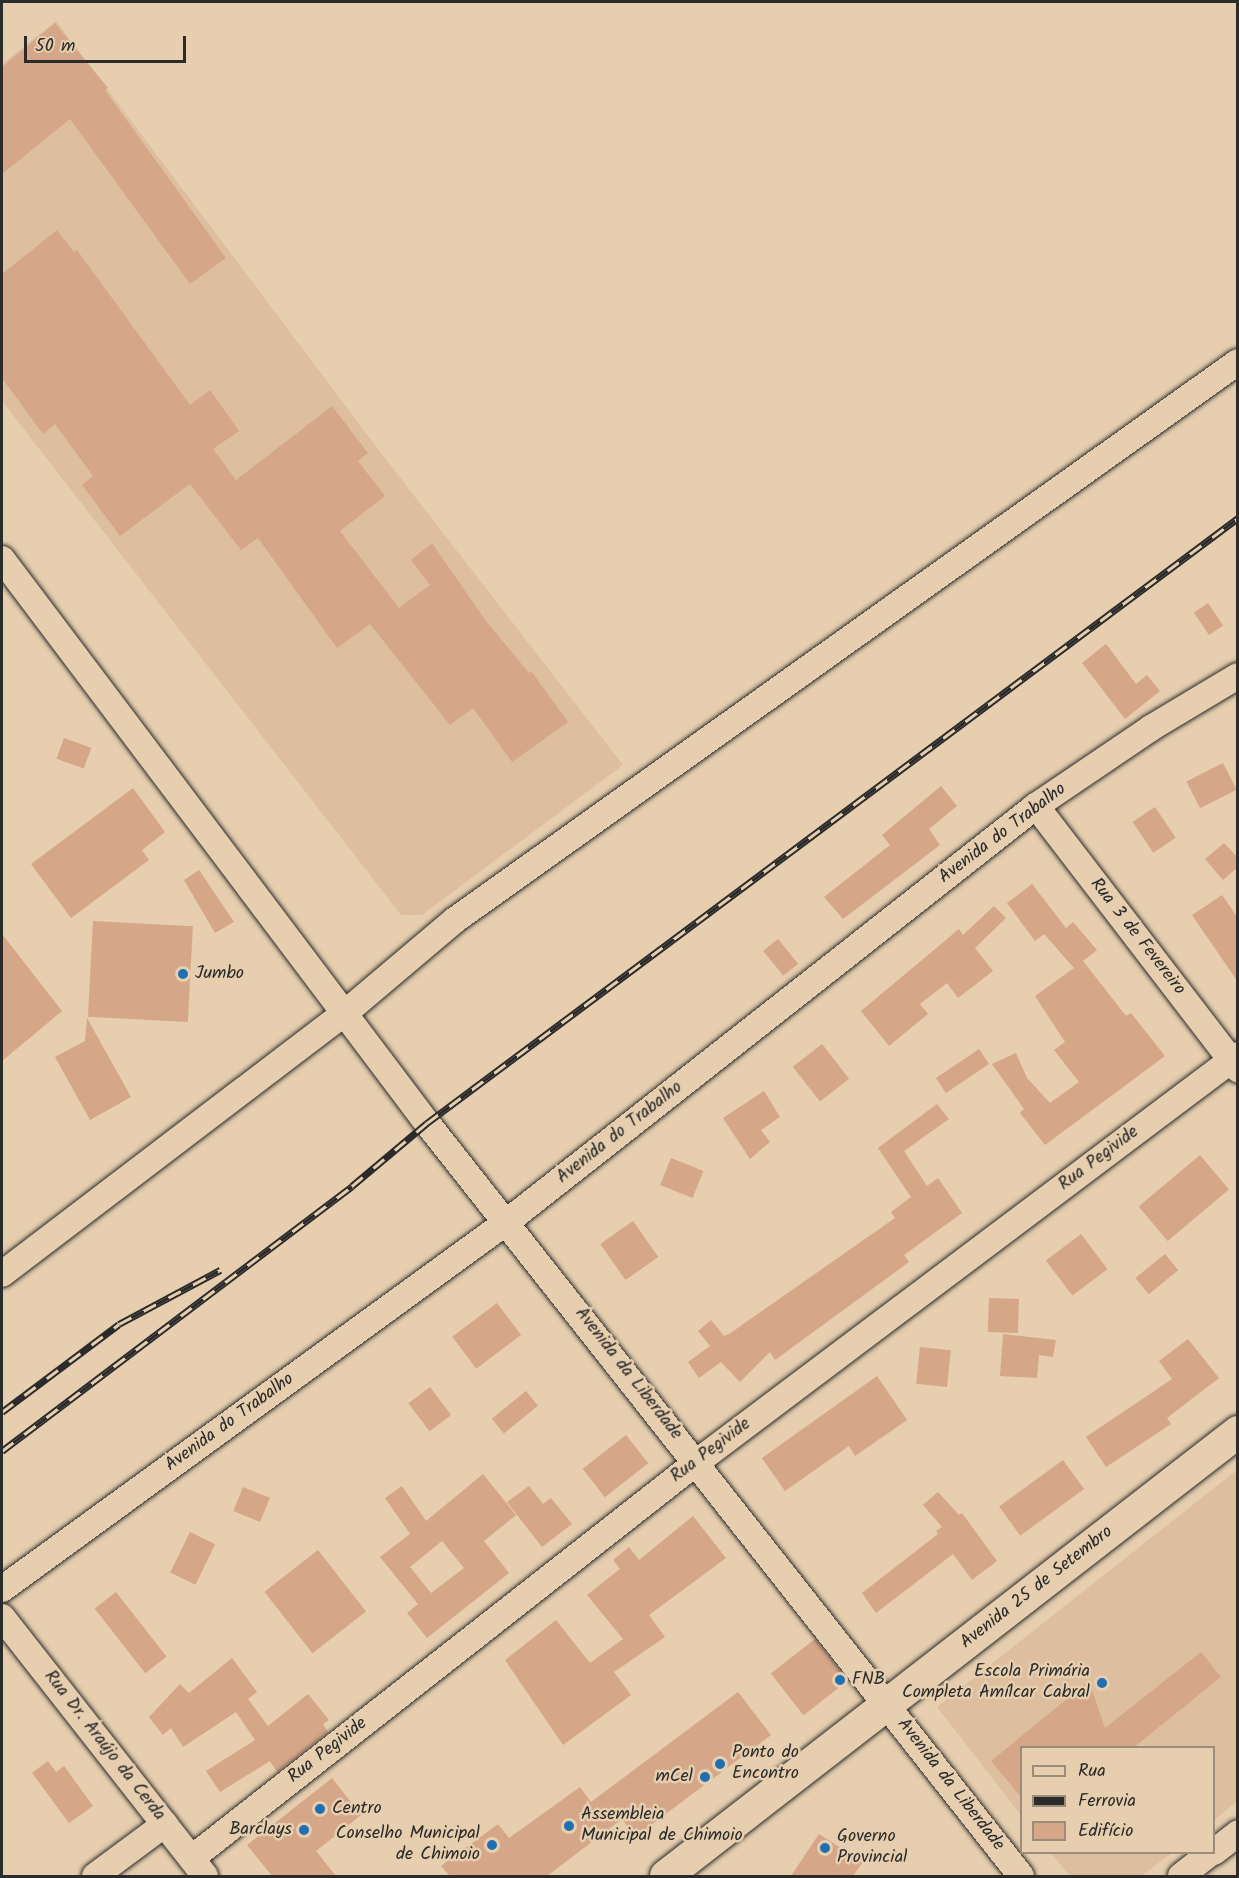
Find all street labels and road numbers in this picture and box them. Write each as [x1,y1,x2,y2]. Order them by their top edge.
street label: Avenida do Trabalho [935,779,1071,889]
street label: Rua 3 de Fevereiro [1085,874,1189,1000]
street label: Avenida do Trabalho [553,1077,687,1189]
street label: Rua Pegivide [1055,1122,1143,1196]
street label: Avenida da Liberdade [570,1304,686,1444]
street label: Avenida do Trabalho [162,1369,298,1477]
street label: Rua Pegivide [667,1414,755,1488]
street label: Avenida 25 de Setembro [957,1522,1117,1654]
street label: Rua Dr. Araújo da Cerda [39,1667,169,1825]
street label: Rua Pegivide [284,1713,372,1789]
street label: Avenida da Liberdade [892,1715,1008,1855]

